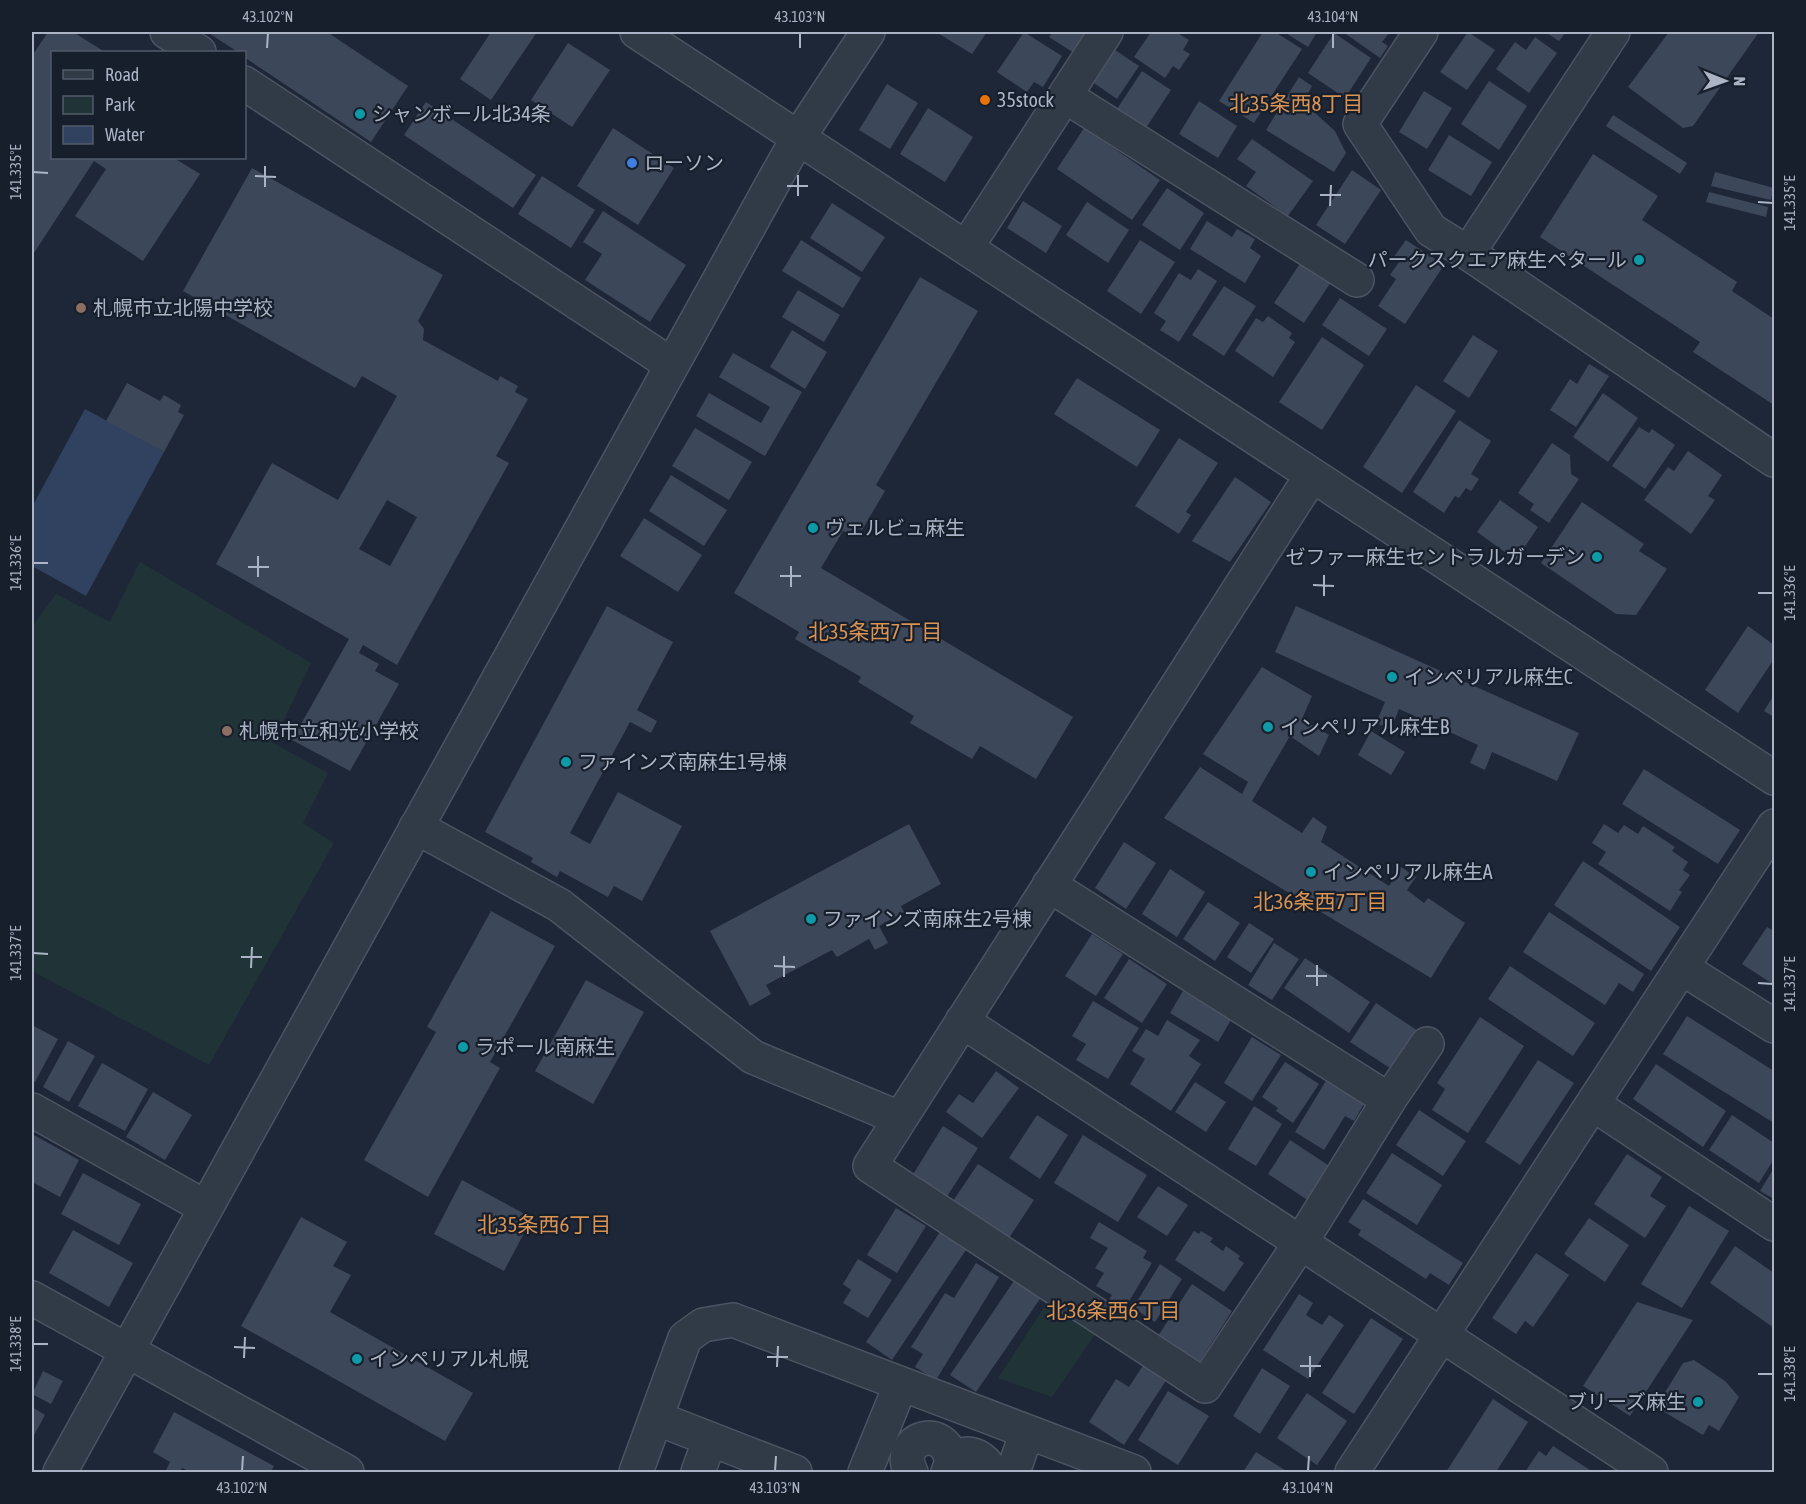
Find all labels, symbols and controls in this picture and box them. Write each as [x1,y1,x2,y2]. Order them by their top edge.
text: 43.102°N [243,8,293,25]
text: 43.103°N [775,8,825,25]
text: 43.104°N [1308,8,1358,25]
legend [51,51,246,159]
north arrow [1695,51,1755,111]
text: Road [105,64,139,85]
text: N [1731,76,1749,86]
place label: 35stock [997,88,1054,111]
district label: 北35条西8丁目 [1229,91,1363,115]
marker: 35stock [978,93,992,107]
text: Park [105,94,135,115]
place label: シャンボール北34条 [372,102,551,125]
marker: シャンボール北34条 [353,107,367,121]
text: Water [105,124,145,145]
text: 141.335°E [7,144,24,200]
place label: ローソン [644,151,724,174]
marker: ローソン [625,156,639,170]
text: 141.335°E [1781,175,1798,231]
place label: パークスクエア麻生ペタール [1368,248,1627,271]
marker: パークスクエア麻生ペタール [1632,253,1646,267]
place label: 札幌市立北陽中学校 [93,296,273,319]
marker: 札幌市立北陽中学校 [74,301,88,315]
place label: ヴェルビュ麻生 [825,516,965,539]
marker: ヴェルビュ麻生 [806,521,820,535]
text: 141.336°E [7,535,24,591]
place label: ゼファー麻生セントラルガーデン [1286,545,1585,568]
marker: ゼファー麻生セントラルガーデン [1590,550,1604,564]
text: 141.336°E [1781,565,1798,621]
district label: 北35条西7丁目 [808,619,942,643]
place label: インペリアル麻生C [1404,665,1573,688]
marker: インペリアル麻生C [1385,670,1399,684]
place label: インペリアル麻生B [1280,715,1450,738]
place label: 札幌市立和光小学校 [239,719,419,742]
marker: インペリアル麻生B [1261,720,1275,734]
marker: 札幌市立和光小学校 [220,724,234,738]
place label: ファインズ南麻生1号棟 [578,750,787,773]
marker: ファインズ南麻生1号棟 [559,755,573,769]
place label: インペリアル麻生A [1323,860,1493,883]
marker: インペリアル麻生A [1304,865,1318,879]
district label: 北36条西7丁目 [1253,889,1387,913]
place label: ファインズ南麻生2号棟 [823,907,1032,930]
marker: ファインズ南麻生2号棟 [804,912,818,926]
text: 141.337°E [7,925,24,981]
text: 141.337°E [1781,956,1798,1012]
place label: ラポール南麻生 [475,1035,615,1058]
marker: ラポール南麻生 [456,1040,470,1054]
district label: 北35条西6丁目 [477,1212,611,1236]
district label: 北36条西6丁目 [1046,1298,1180,1322]
text: 141.338°E [7,1316,24,1372]
text: 141.338°E [1781,1346,1798,1402]
place label: インペリアル札幌 [369,1347,529,1370]
marker: インペリアル札幌 [350,1352,364,1366]
place label: ブリーズ麻生 [1567,1390,1686,1413]
marker: ブリーズ麻生 [1691,1395,1705,1409]
text: 43.102°N [217,1479,267,1496]
text: 43.103°N [750,1479,800,1496]
text: 43.104°N [1283,1479,1333,1496]

